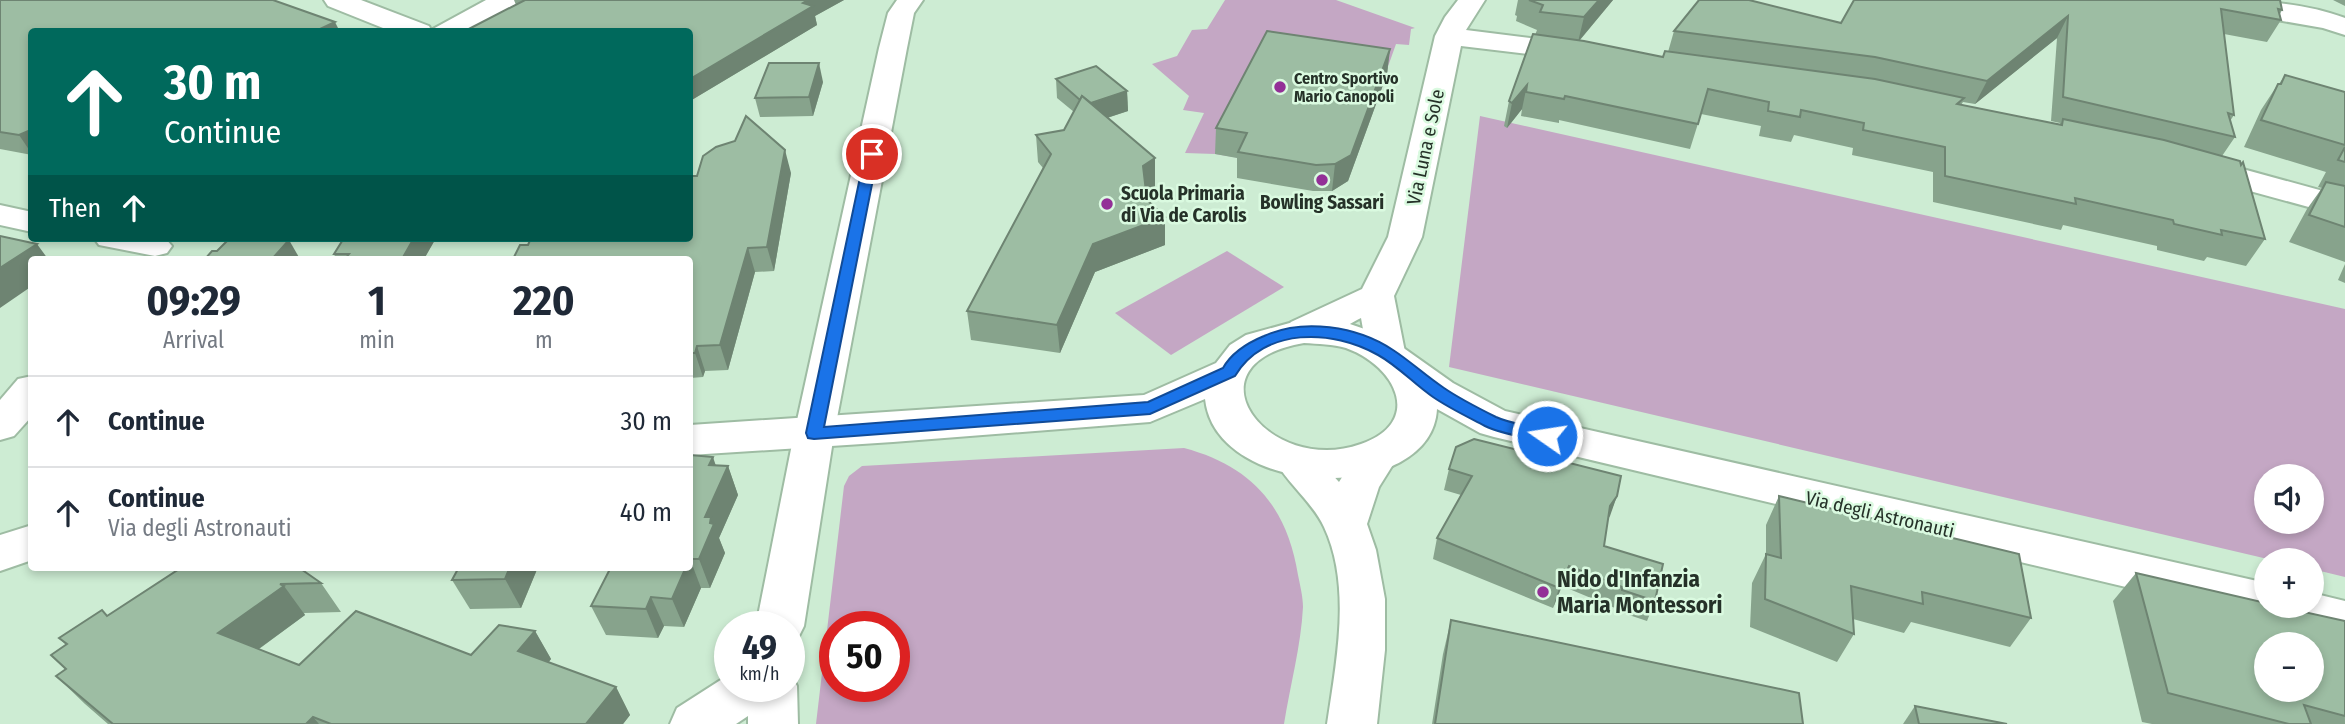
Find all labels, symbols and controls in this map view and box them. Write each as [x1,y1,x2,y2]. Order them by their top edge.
text: 30 m [164,53,262,112]
icon: ahead [49,56,140,147]
place label: Centro Sportivo Mario Canopoli [1294,69,1399,106]
marker: Centro Sportivo Mario Canopoli [1272,79,1288,95]
street label: Via Luna e Sole [1402,87,1449,207]
text: Continue [164,113,281,151]
pin [842,124,902,184]
icon: arrive [853,135,891,173]
marker: Bowling Sassari [1314,172,1330,188]
place label: Scuola Primaria di Via de Carolis [1121,182,1247,227]
icon: ahead [115,189,153,227]
place label: Bowling Sassari [1260,191,1384,214]
text: Then [49,193,101,224]
marker: Scuola Primaria di Via de Carolis [1099,196,1115,212]
text: 09:29 [146,276,241,326]
text: 1 [368,276,386,326]
text: 220 [513,276,575,326]
text: Arrival [163,326,224,354]
text: min [359,326,395,354]
text: m [535,326,553,354]
position arrow [1510,399,1584,473]
icon: ahead [49,403,87,441]
text: Continue [108,406,205,437]
text: 30 m [621,406,672,437]
map controls [2254,464,2324,702]
button: sound [2254,464,2324,534]
text: Continue [108,483,205,514]
street label: Via degli Astronauti [1803,486,1956,543]
icon: ahead [49,494,87,532]
text: 40 m [620,497,672,528]
text: Via degli Astronauti [108,514,292,542]
button: + [2254,548,2324,618]
place label: Nido d'Infanzia Maria Montessori [1557,565,1723,619]
marker: Nido d'Infanzia Maria Montessori [1535,584,1551,600]
speed limit sign: 50 [819,611,910,702]
text: 49 [742,626,777,668]
button: − [2254,632,2324,702]
text: km/h [739,663,780,685]

